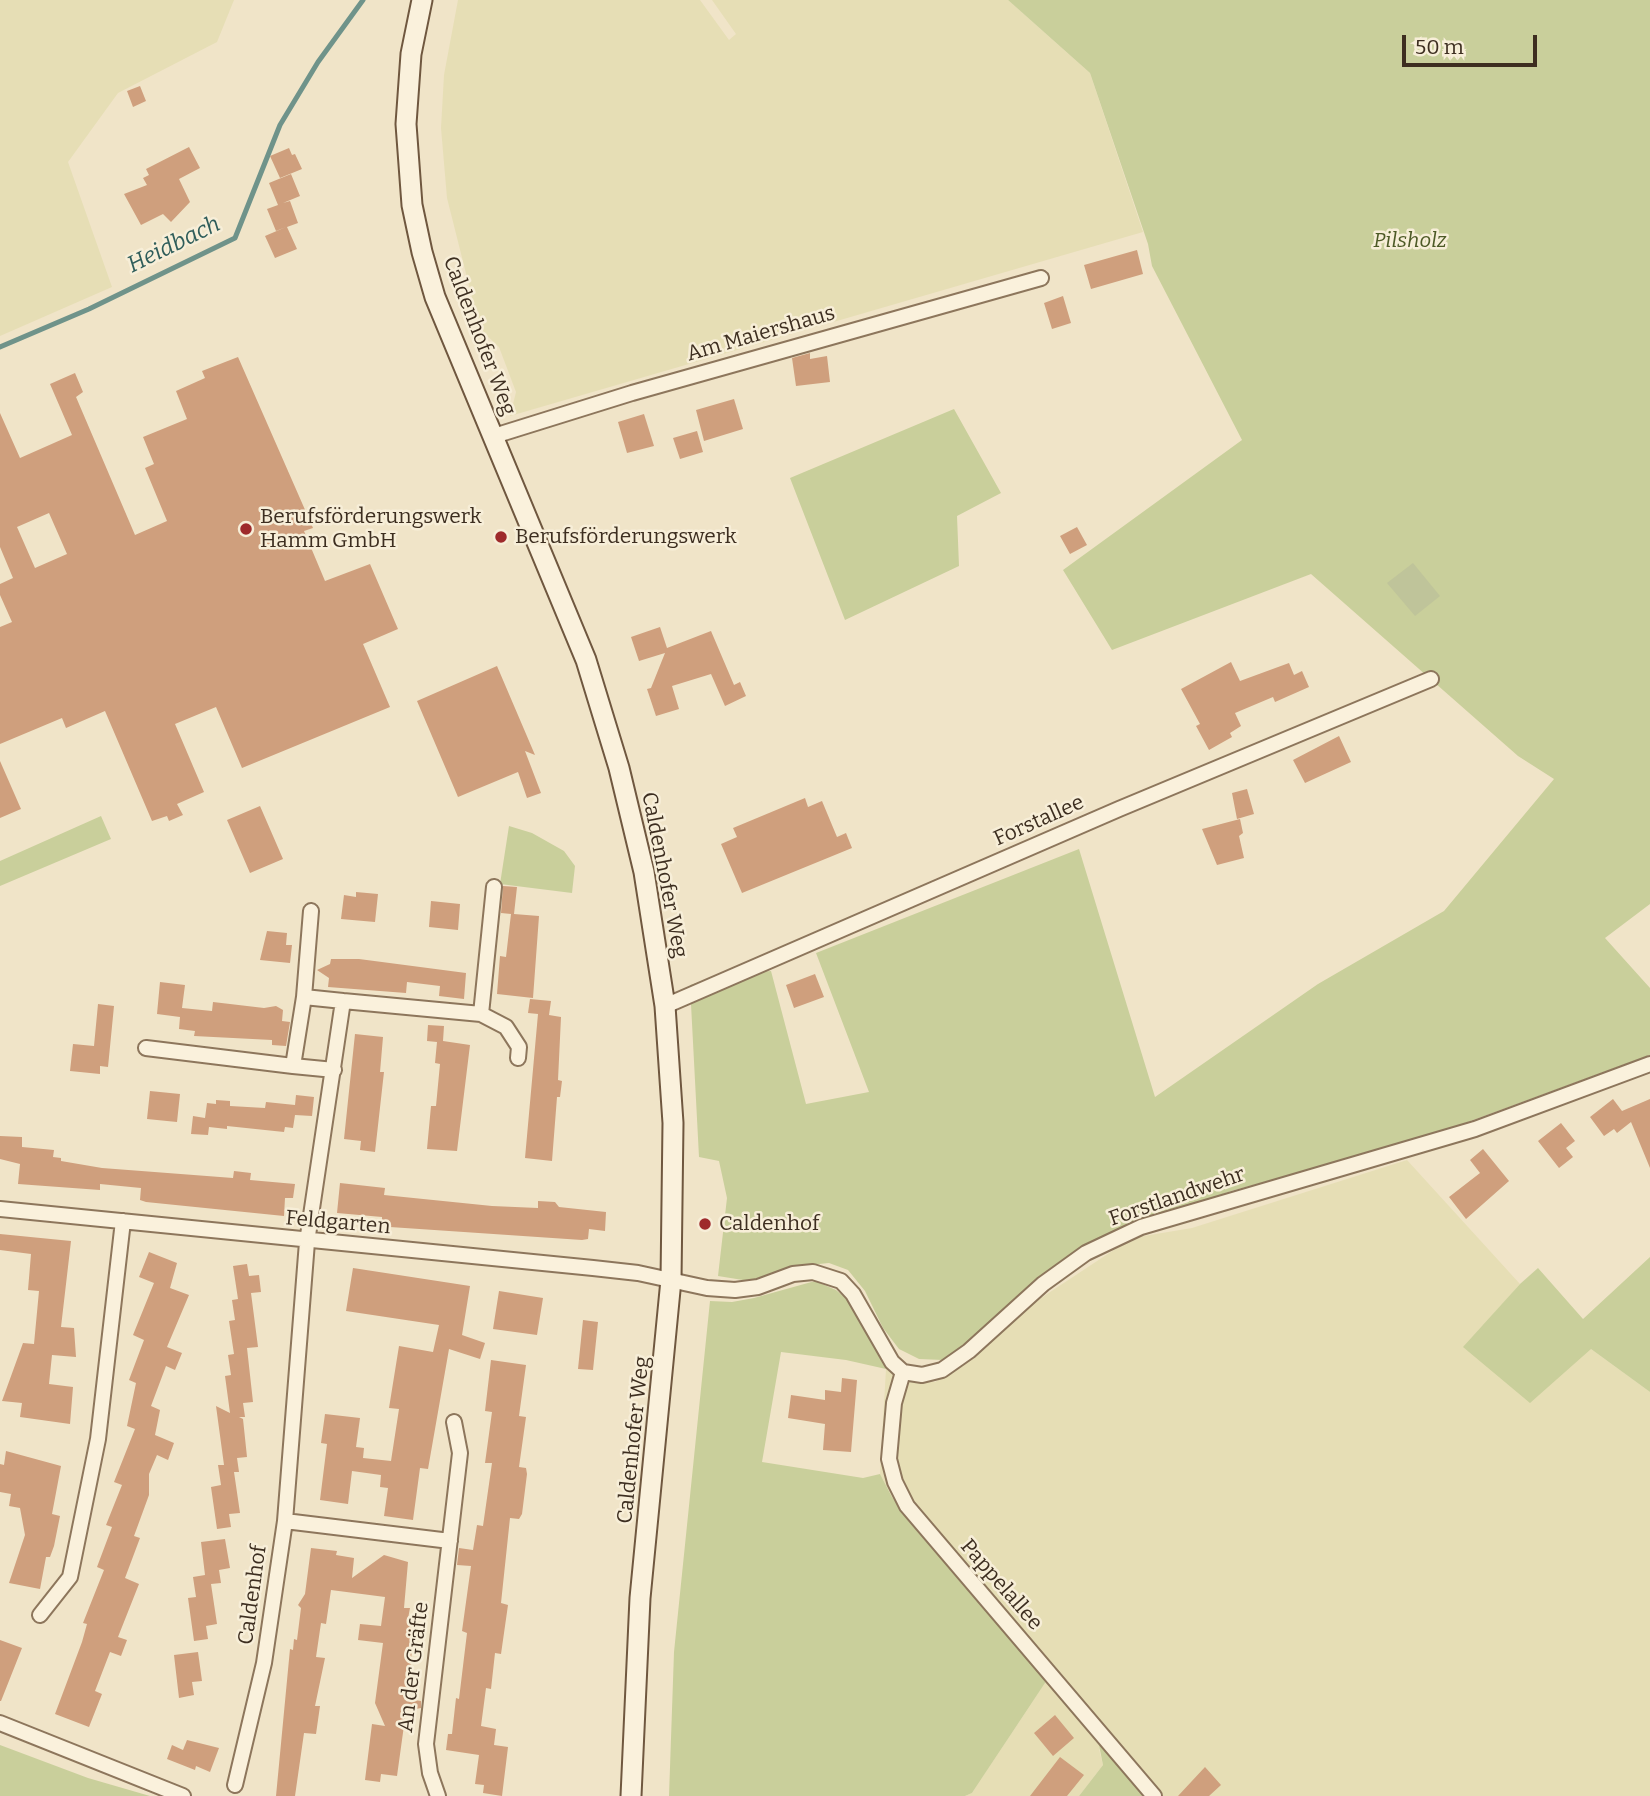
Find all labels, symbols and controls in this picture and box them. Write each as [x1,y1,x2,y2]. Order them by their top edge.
scale bar [1405,21,1540,65]
text: 50 m [1415,34,1464,60]
water label: Heidbach [123,211,225,279]
park label: Pilsholz [1373,228,1447,254]
street label: Caldenhofer Weg [437,253,521,419]
street label: Am Maiershaus [684,301,838,367]
place label: Berufsförderungswerk Hamm GmbH [260,504,482,554]
marker: Berufsförderungswerk Hamm GmbH [238,521,254,537]
place label: Berufsförderungswerk [515,524,737,550]
marker: Berufsförderungswerk [493,529,509,545]
street label: Caldenhofer Weg [636,790,692,960]
street label: Forstallee [990,790,1088,852]
street label: Forstlandwehr [1106,1162,1248,1232]
street label: Feldgarten [285,1206,391,1240]
place label: Caldenhof [719,1211,819,1237]
marker: Caldenhof [697,1216,713,1232]
street label: Caldenhofer Weg [613,1355,655,1525]
street label: Pappelallee [955,1534,1047,1636]
street label: Caldenhof [234,1544,272,1646]
street label: An der Gräfte [393,1600,435,1734]

